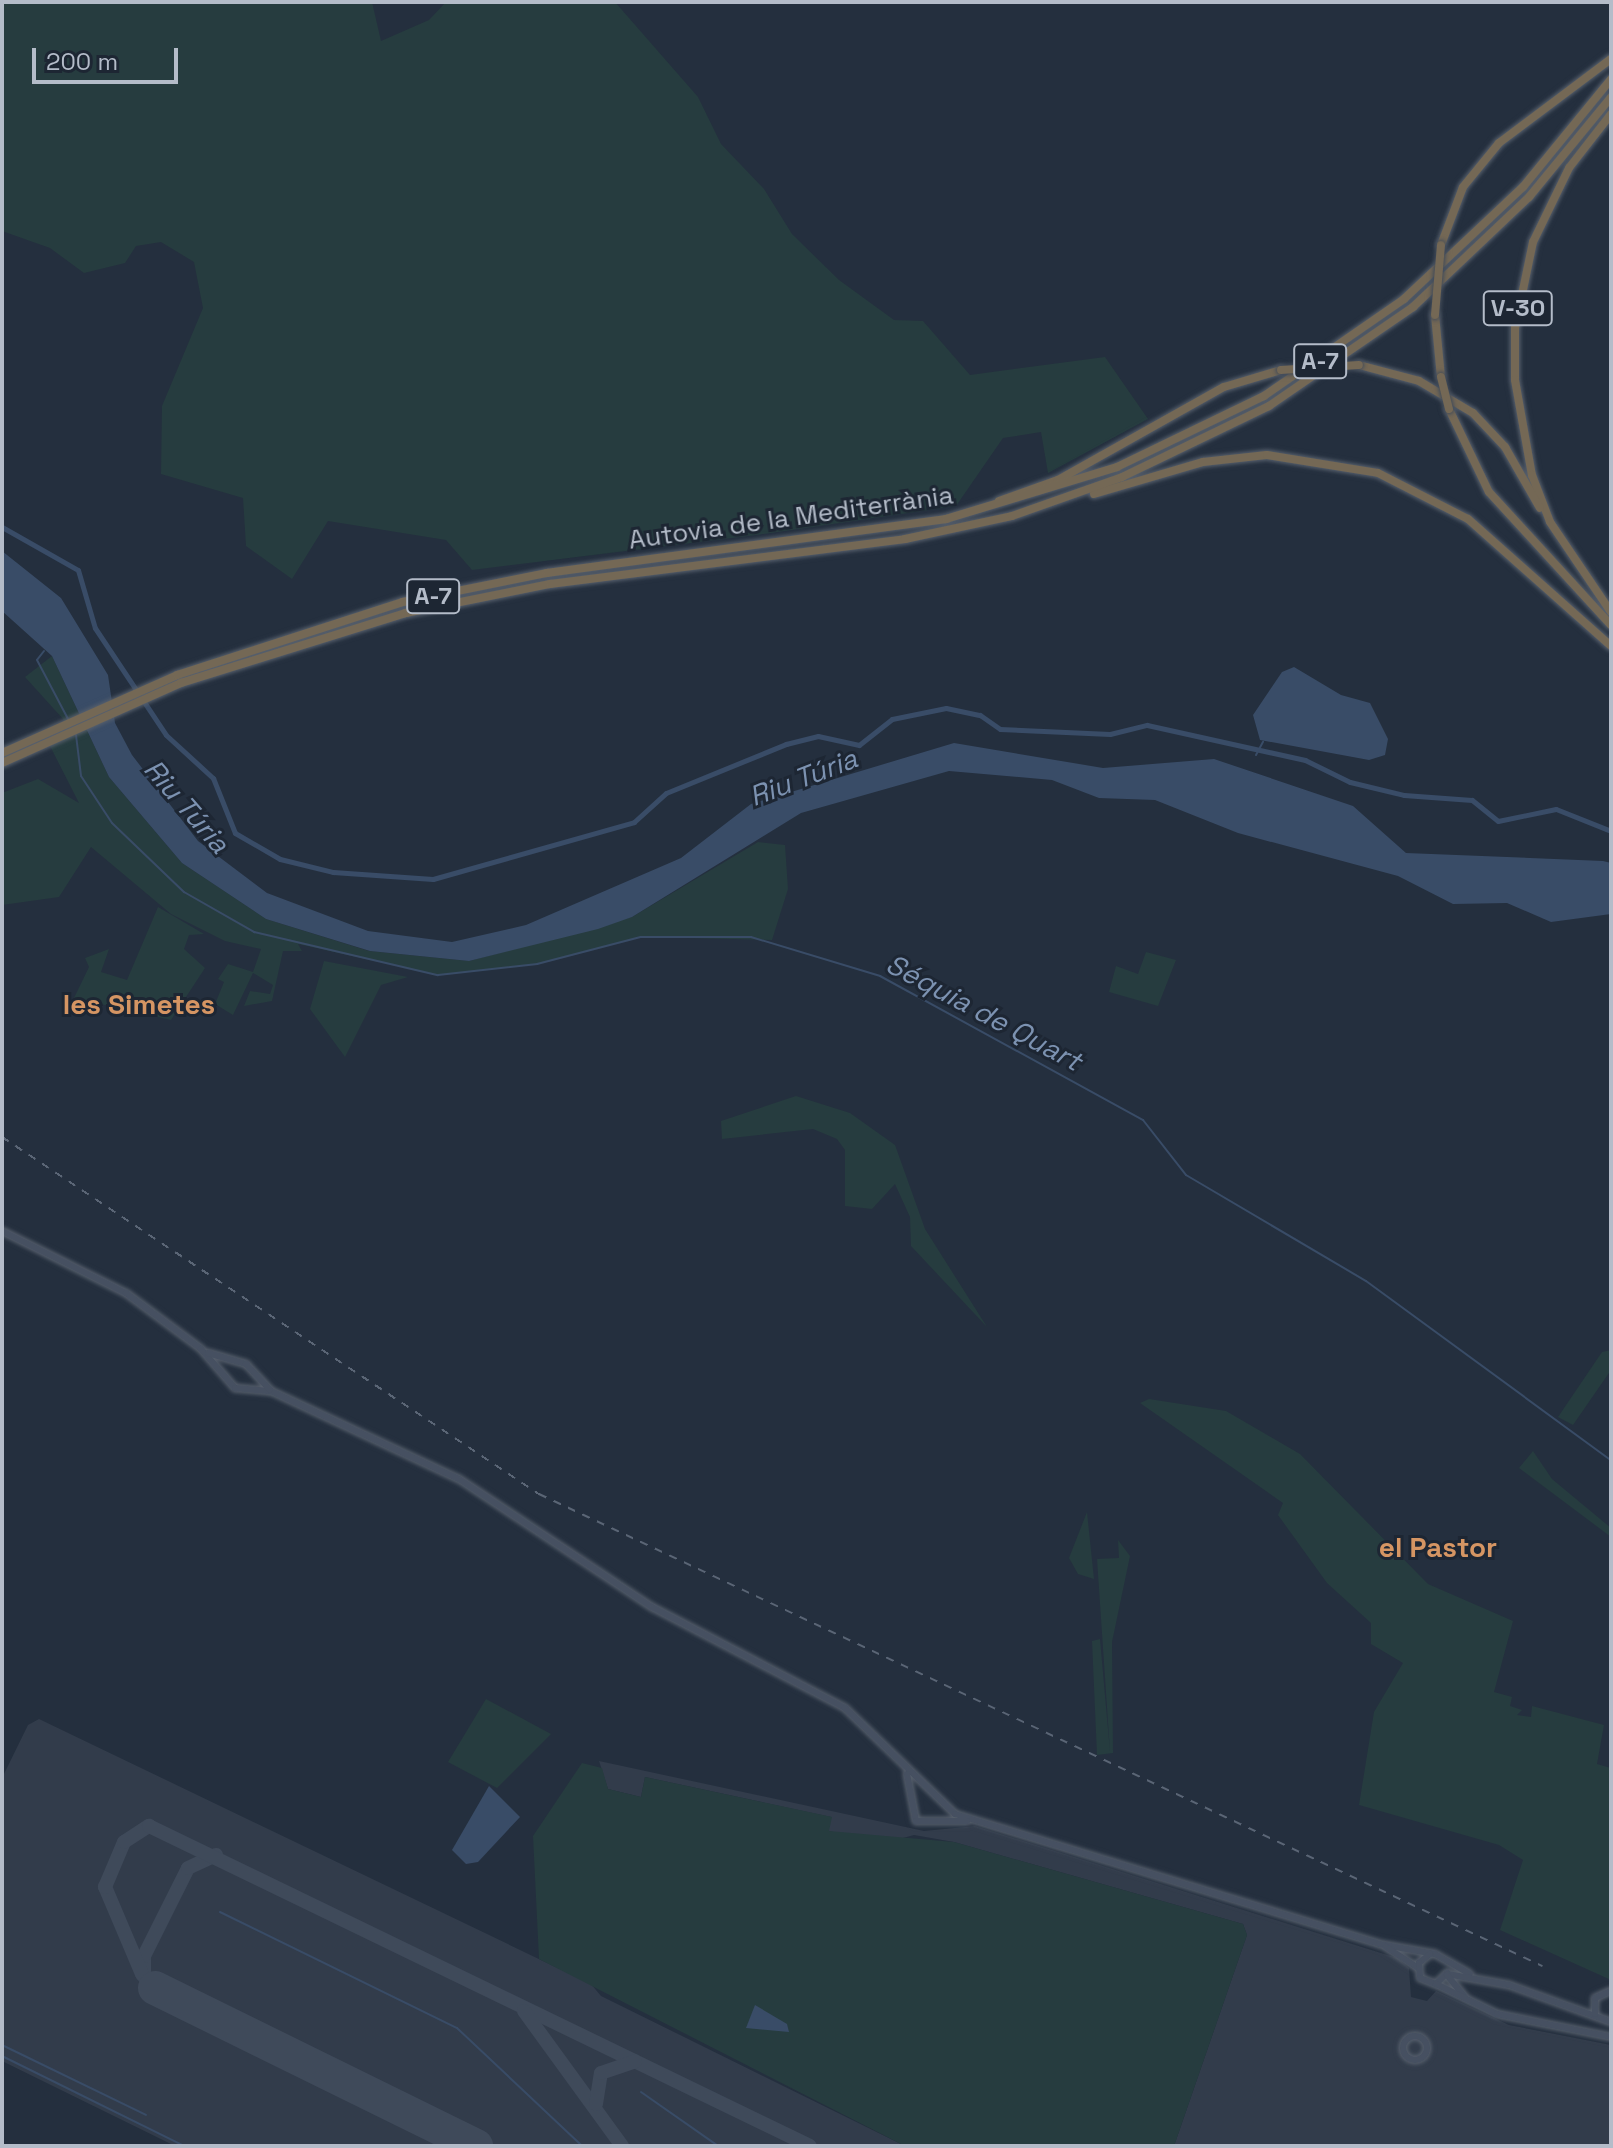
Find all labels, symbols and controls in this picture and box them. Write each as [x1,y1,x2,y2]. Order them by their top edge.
scale bar [36,32,182,82]
text: 200 m [46,46,118,77]
road number: V-30 [1482,288,1554,328]
road number: A-7 [1292,341,1348,381]
street label: Autovia de la Mediterrània [627,480,955,556]
road number: A-7 [405,576,461,616]
water label: Riu Túria [744,741,862,813]
water label: Riu Túria [137,752,237,860]
water label: Séquia de Quart [881,946,1087,1078]
district label: les Simetes [63,987,215,1021]
district label: el Pastor [1379,1530,1497,1564]

